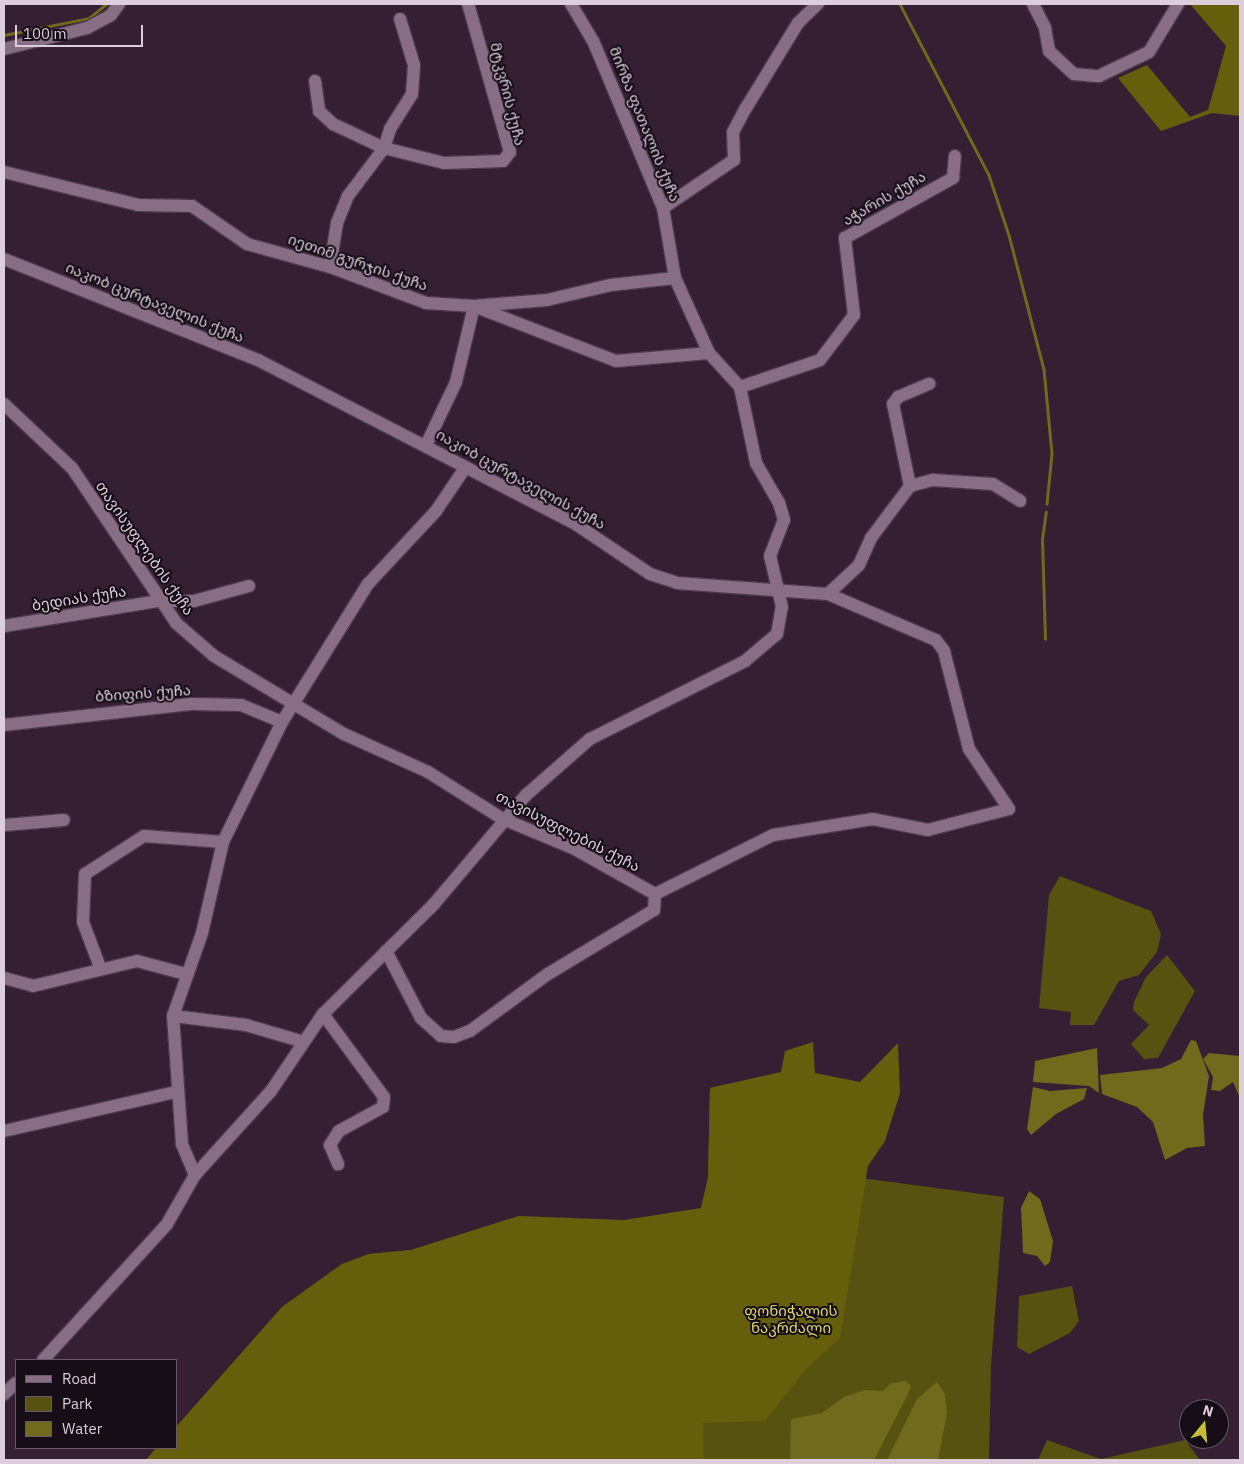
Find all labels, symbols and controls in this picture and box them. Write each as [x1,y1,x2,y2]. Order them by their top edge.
scale bar [18,15,145,47]
text: 100 m [23,24,67,43]
street label: მტკვრის ქუჩა [486,40,530,148]
street label: მირზა ფათალის ქუჩა [606,44,684,204]
street label: აჭარის ქუჩა [839,167,929,229]
street label: იეთიმ გურჯის ქუჩა [286,230,430,294]
street label: იაკობ ცურტაველის ქუჩა [63,258,247,346]
street label: იაკობ ცურტაველის ქუჩა [433,425,609,533]
street label: თავისუფლების ქუჩა [92,478,198,618]
street label: ბედიას ქუჩა [30,582,128,614]
street label: ბზიფის ქუჩა [94,681,192,705]
street label: თავისუფლების ქუჩა [493,787,643,875]
park label: ფონიჭალის ნაკრძალი [744,1301,838,1336]
legend [15,1359,178,1449]
text: Road [62,1369,97,1388]
text: Park [62,1394,92,1413]
north arrow [1179,1399,1229,1449]
text: N [1201,1401,1216,1421]
text: Water [62,1419,102,1438]

